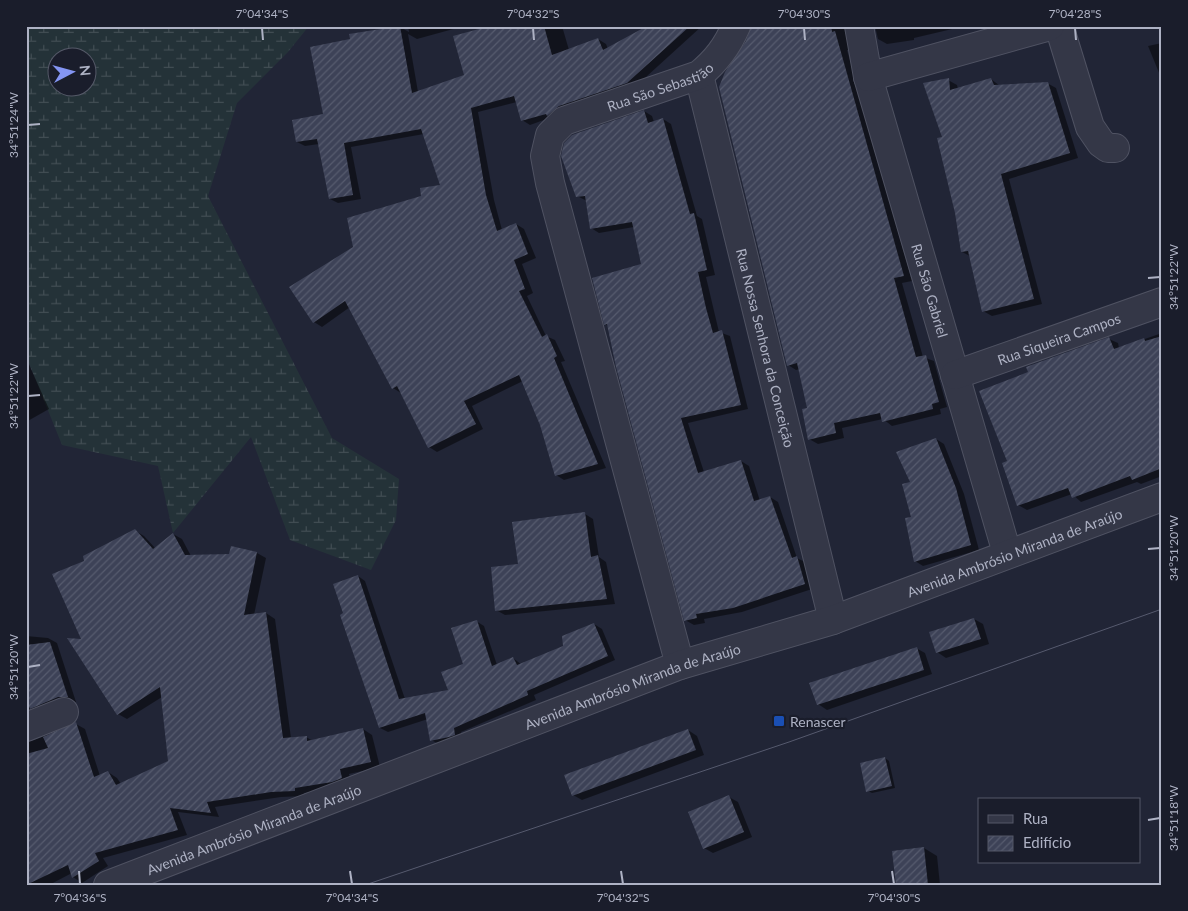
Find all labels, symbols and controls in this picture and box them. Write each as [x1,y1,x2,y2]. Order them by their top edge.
text: 7°04'34"S [235,6,289,21]
text: 7°04'32"S [506,6,560,21]
text: 7°04'30"S [777,6,831,21]
text: 7°04'28"S [1048,6,1102,21]
north arrow [48,48,98,98]
street label: Rua São Sebastião [605,58,716,114]
text: N [76,64,94,77]
text: 34°51'24"W [6,91,21,158]
street label: Rua São Gabriel [909,241,952,339]
text: 34°51'22"W [1166,243,1181,310]
street label: Rua Nossa Senhora da Conceição [733,247,799,449]
street label: Rua Siqueira Campos [995,309,1123,368]
text: 34°51'22"W [6,362,21,429]
street label: Avenida Ambrósio Miranda de Araújo [904,504,1124,600]
text: 34°51'20"W [1166,514,1181,581]
text: 34°51'20"W [6,633,21,700]
street label: Avenida Ambrósio Miranda de Araújo [522,639,742,733]
place label: Renascer [790,713,846,730]
marker: Renascer [772,714,786,728]
street label: Avenida Ambrósio Miranda de Araújo [144,780,363,878]
text: 34°51'18"W [1166,784,1181,851]
legend [978,798,1140,864]
text: Rua [1023,809,1048,827]
text: Edifício [1023,833,1071,851]
text: 7°04'36"S [53,890,107,905]
text: 7°04'34"S [325,890,379,905]
text: 7°04'32"S [596,890,650,905]
text: 7°04'30"S [867,890,921,905]

